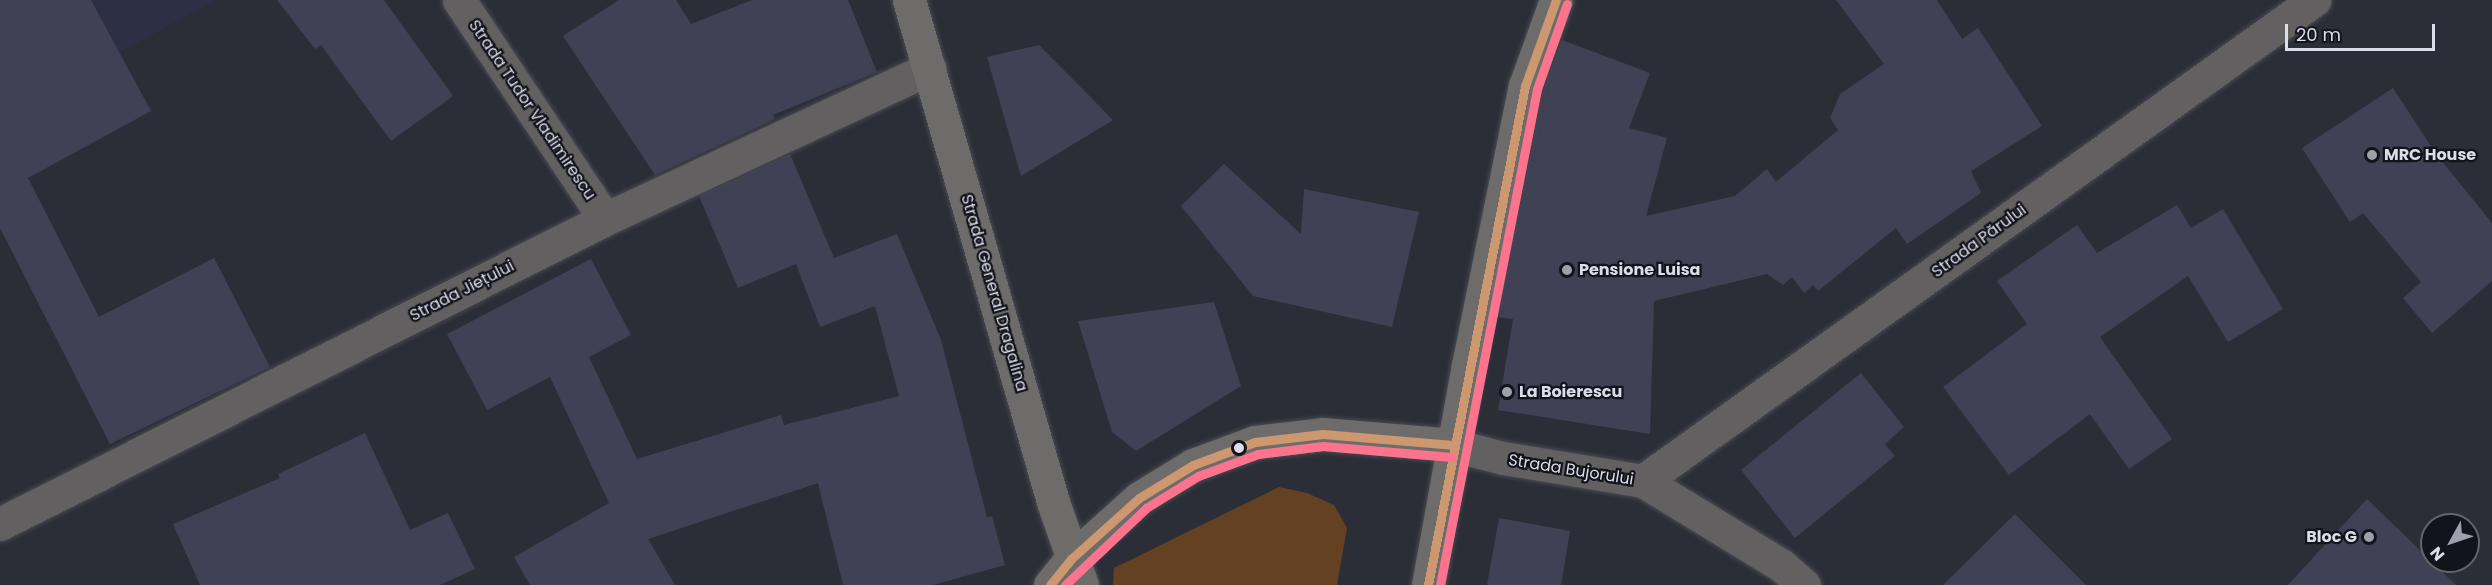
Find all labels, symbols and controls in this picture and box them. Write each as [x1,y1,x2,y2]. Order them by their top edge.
scale bar [2288,12,2438,50]
street label: Strada Tudor Vladimirescu [464,16,600,204]
text: 20 m [2296,22,2341,47]
place label: MRC House [2384,145,2476,165]
marker: MRC House [2365,148,2379,162]
street label: Strada General Dragalina [957,192,1031,394]
street label: Strada Părului [1928,200,2030,282]
street label: Strada Jiețului [407,256,517,326]
place label: Pensione Luisa [1579,260,1700,280]
marker: Pensione Luisa [1560,263,1574,277]
place label: La Boierescu [1519,382,1622,402]
marker: La Boierescu [1500,385,1514,399]
unlabelled marker [1233,442,1245,454]
street label: Strada Bujorului [1507,451,1635,489]
north arrow [2420,513,2480,573]
place label: Bloc G [2306,527,2357,547]
marker: Bloc G [2362,530,2376,544]
text: N [2425,542,2450,566]

